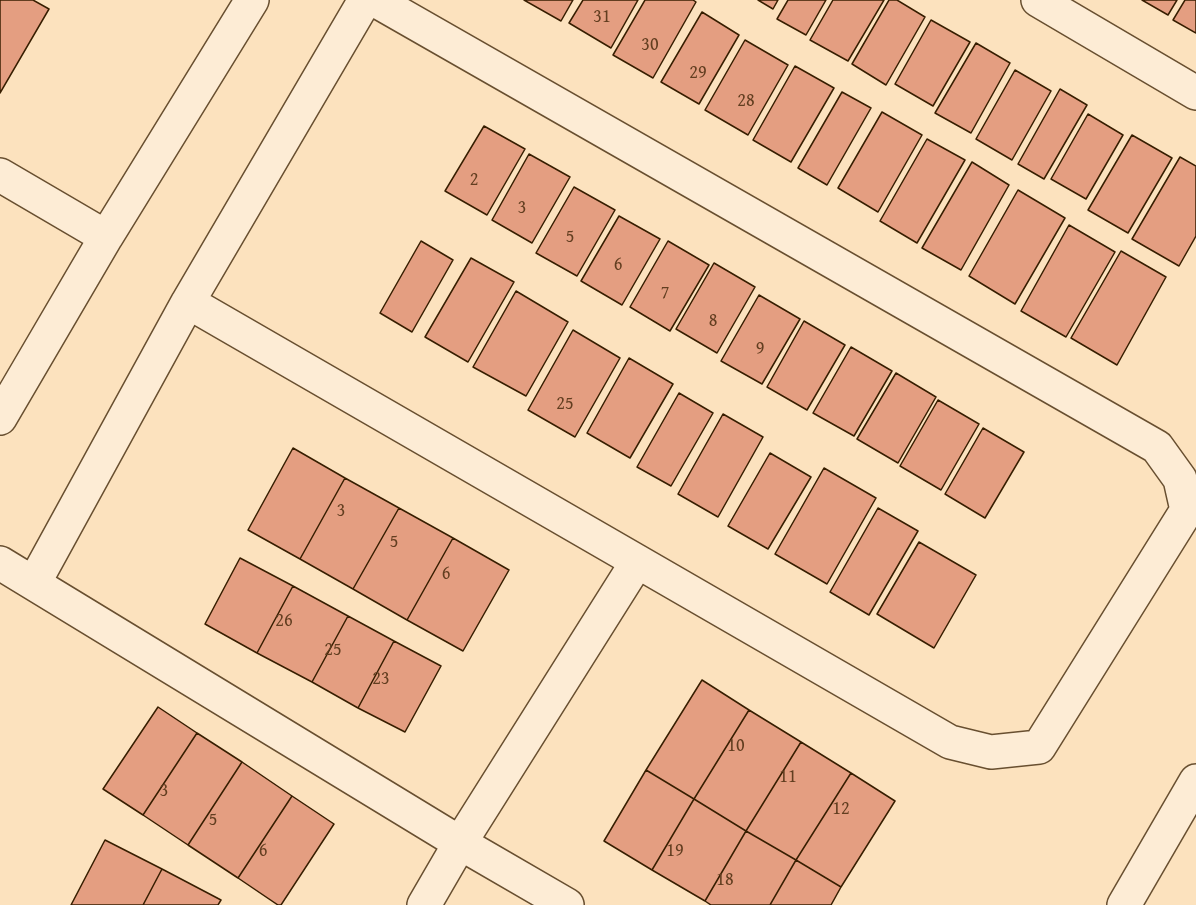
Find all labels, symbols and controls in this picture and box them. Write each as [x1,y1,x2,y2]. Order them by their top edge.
house number: 31 [593,6,611,28]
house number: 30 [641,34,659,56]
house number: 29 [689,62,707,84]
house number: 28 [737,90,755,112]
house number: 2 [470,169,478,191]
house number: 3 [518,197,526,219]
house number: 5 [566,226,574,248]
house number: 6 [614,254,622,276]
house number: 7 [661,282,669,304]
house number: 8 [709,310,717,332]
house number: 9 [756,338,764,360]
house number: 25 [556,393,574,415]
house number: 3 [337,500,345,522]
house number: 5 [390,531,398,553]
house number: 6 [442,563,450,585]
house number: 26 [275,610,293,632]
house number: 25 [324,639,342,661]
house number: 23 [372,668,390,690]
house number: 10 [727,735,745,757]
house number: 11 [779,766,797,788]
house number: 3 [160,780,168,802]
house number: 12 [832,798,850,820]
house number: 5 [209,809,217,831]
house number: 6 [259,840,267,862]
house number: 19 [666,840,684,862]
house number: 18 [716,869,734,891]

